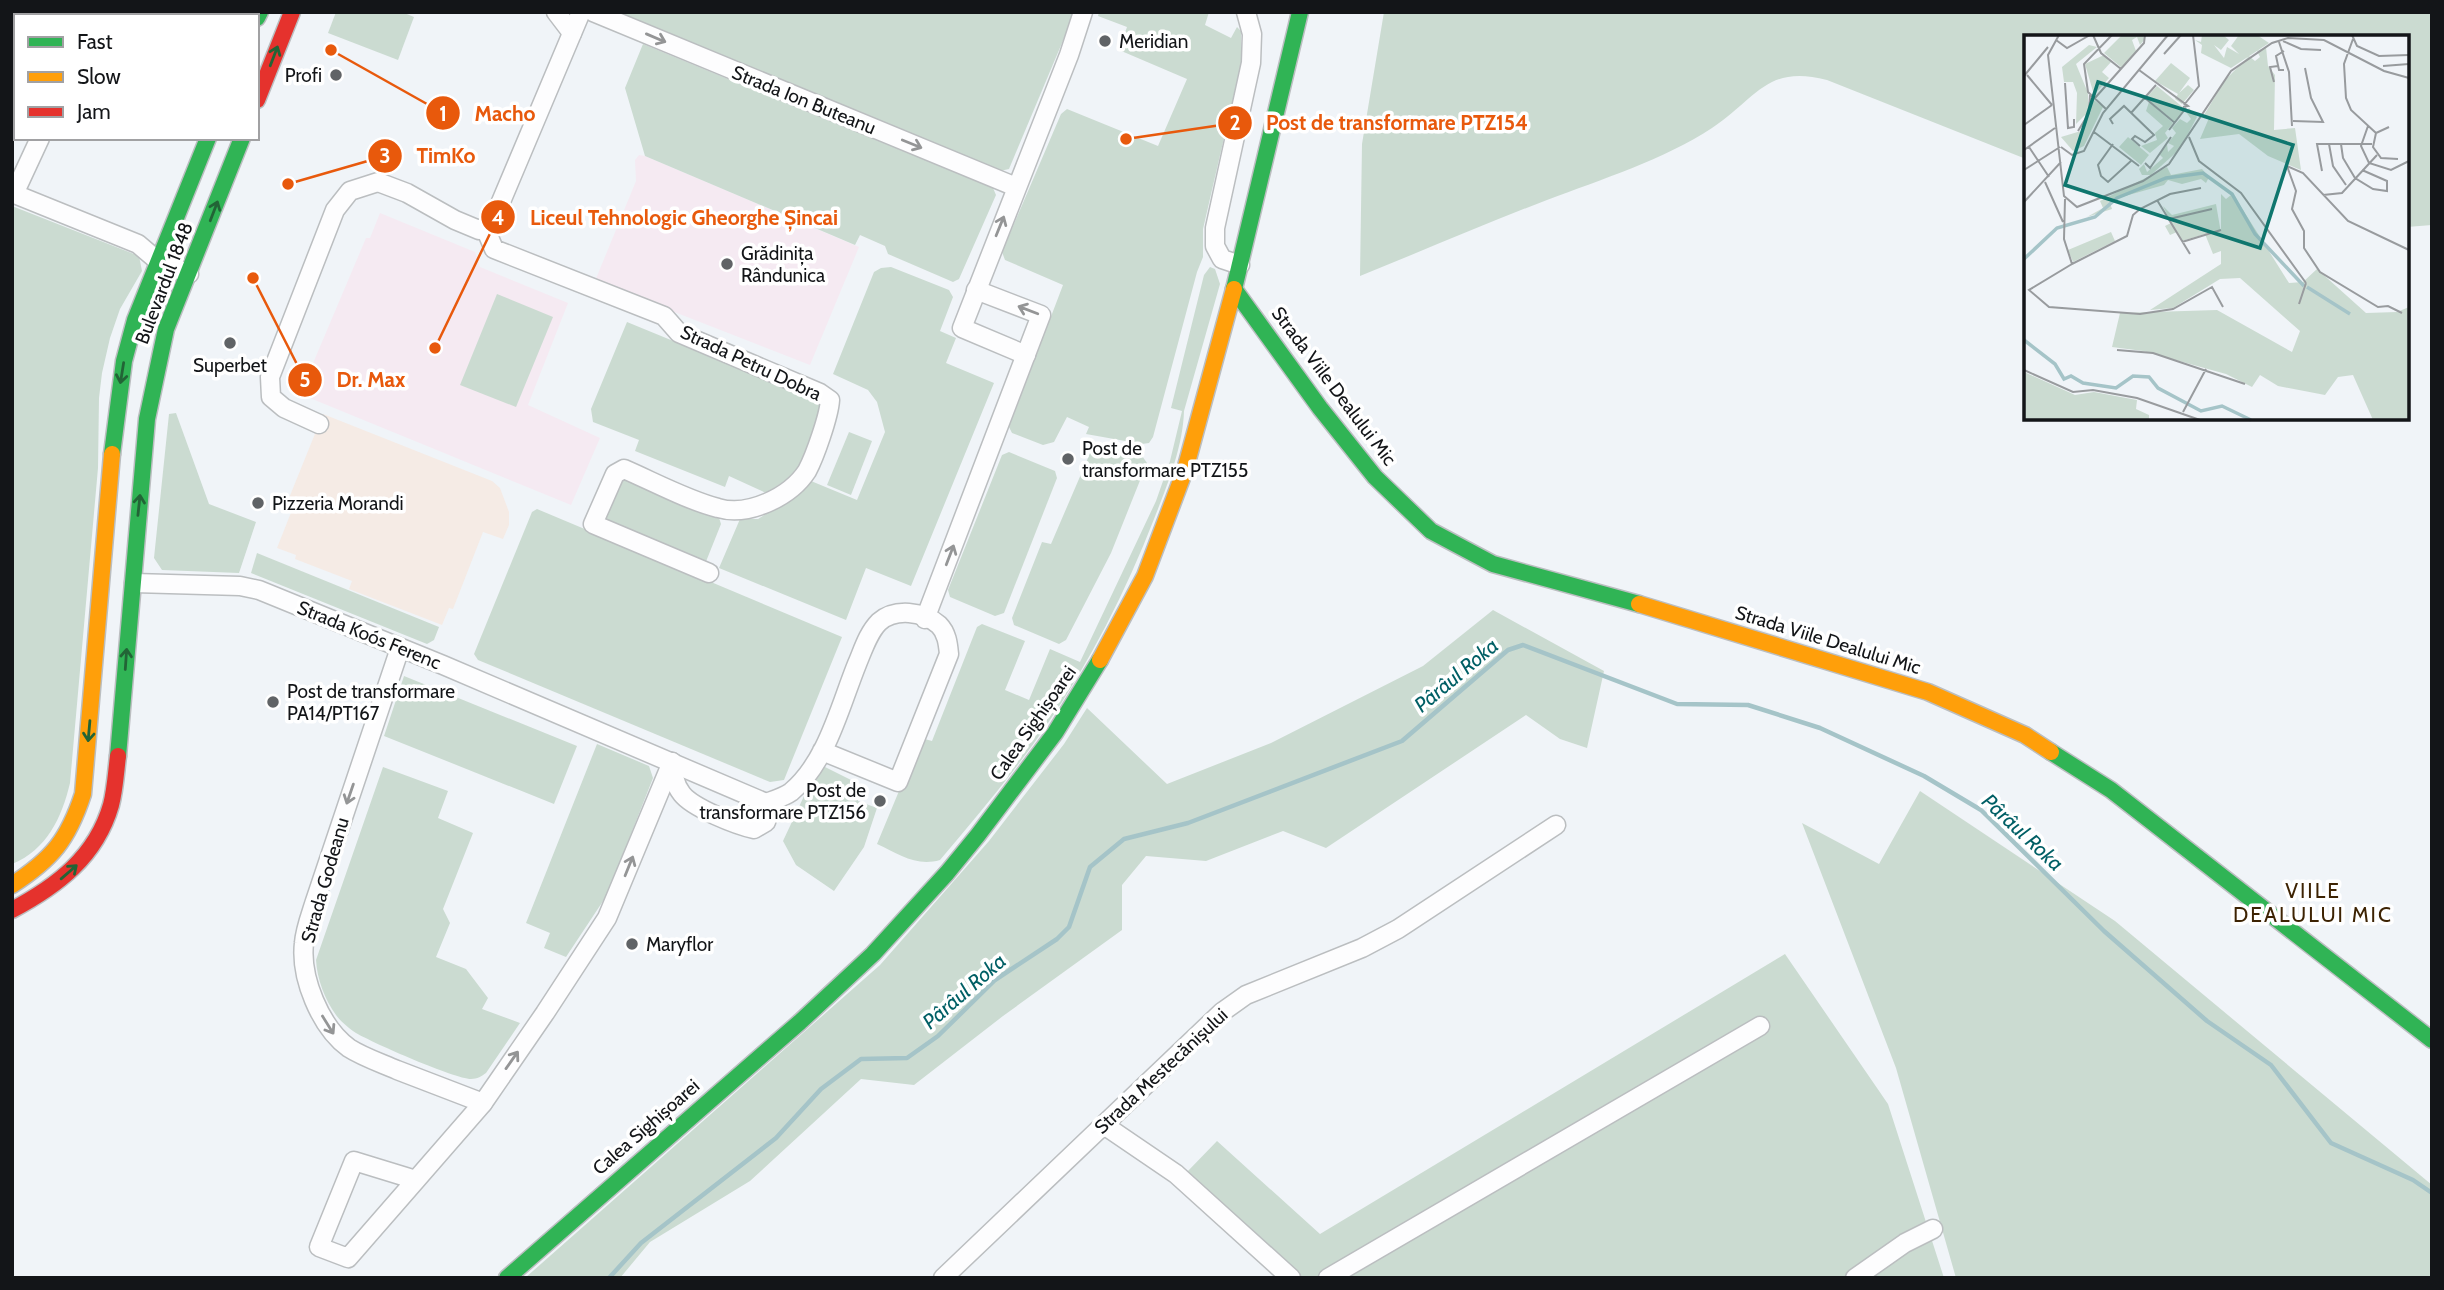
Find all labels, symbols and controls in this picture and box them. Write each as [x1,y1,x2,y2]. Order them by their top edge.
legend [14,14,259,140]
text: Fast [77,29,113,54]
place label: Meridian [1119,30,1188,53]
one-way arrow [645,33,667,46]
marker: Meridian [1097,33,1113,49]
inset map [2024,35,2409,420]
one-way arrow [269,46,282,68]
street label: Strada Ion Buteanu [729,61,879,139]
text: Slow [77,64,121,89]
place label: Profi [285,64,322,87]
marker: Profi [328,67,344,83]
callout: Macho [426,92,550,134]
text: Jam [76,99,111,124]
text: 1 [439,101,447,126]
text: Macho [475,101,535,126]
callout: Post de transformare PTZ154 [1217,102,1543,144]
text: 2 [1229,110,1241,135]
text: Post de transformare PTZ154 [1266,110,1528,135]
callout: TimKo [368,135,490,177]
one-way arrow [901,138,922,151]
text: 3 [379,143,391,168]
text: TimKo [417,143,475,168]
callout: Liceul Tehnologic Gheorghe Șincai [481,196,852,238]
one-way arrow [209,200,221,222]
text: 4 [491,205,505,230]
text: Liceul Tehnologic Gheorghe Șincai [530,205,838,232]
one-way arrow [994,216,1007,237]
street label: Bulevardul 1848 [130,219,198,347]
place label: Grădinița Rândunica [741,242,825,287]
marker: Grădinița Rândunica [719,256,735,272]
street label: Strada Viile Dealului Mic [1267,302,1401,470]
one-way arrow [1018,303,1040,316]
street label: Strada Petru Dobra [677,320,825,406]
marker: Superbet [222,335,238,351]
place label: Superbet [193,354,268,377]
callout: Dr. Max [288,359,420,401]
one-way arrow [115,361,128,384]
text: 5 [299,367,311,392]
text: Dr. Max [337,367,406,392]
place label: Post de transformare PTZ155 [1082,437,1248,482]
marker: Post de transformare PTZ155 [1060,451,1076,467]
place label: Pizzeria Morandi [272,492,403,515]
one-way arrow [133,495,146,517]
marker: Pizzeria Morandi [250,495,266,511]
one-way arrow [944,544,957,566]
street label: Strada Koós Ferenc [294,596,445,674]
street label: Strada Viile Dealului Mic [1733,601,1924,679]
water label: Pârâul Roka [1409,633,1503,717]
one-way arrow [119,648,132,671]
street label: Calea Sighișoarei [985,661,1082,785]
place label: Post de transformare PA14/PT167 [287,680,455,725]
marker: Post de transformare PA14/PT167 [265,694,281,710]
one-way arrow [82,719,95,742]
place label: Post de transformare PTZ156 [699,779,866,824]
one-way arrow [343,783,355,805]
water label: Pârâul Roka [1977,788,2069,876]
marker: Post de transformare PTZ156 [872,793,888,809]
street label: Strada Godeanu [296,815,354,945]
one-way arrow [623,856,636,877]
one-way arrow [59,864,77,880]
district label: VIILE DEALULUI MIC [2233,878,2393,927]
place label: Maryflor [646,933,713,956]
marker: Maryflor [624,936,640,952]
water label: Pârâul Roka [917,948,1011,1034]
street label: Strada Mestecănișului [1090,1003,1233,1139]
one-way arrow [322,1014,336,1034]
one-way arrow [505,1051,519,1070]
street label: Calea Sighișoarei [588,1074,705,1180]

